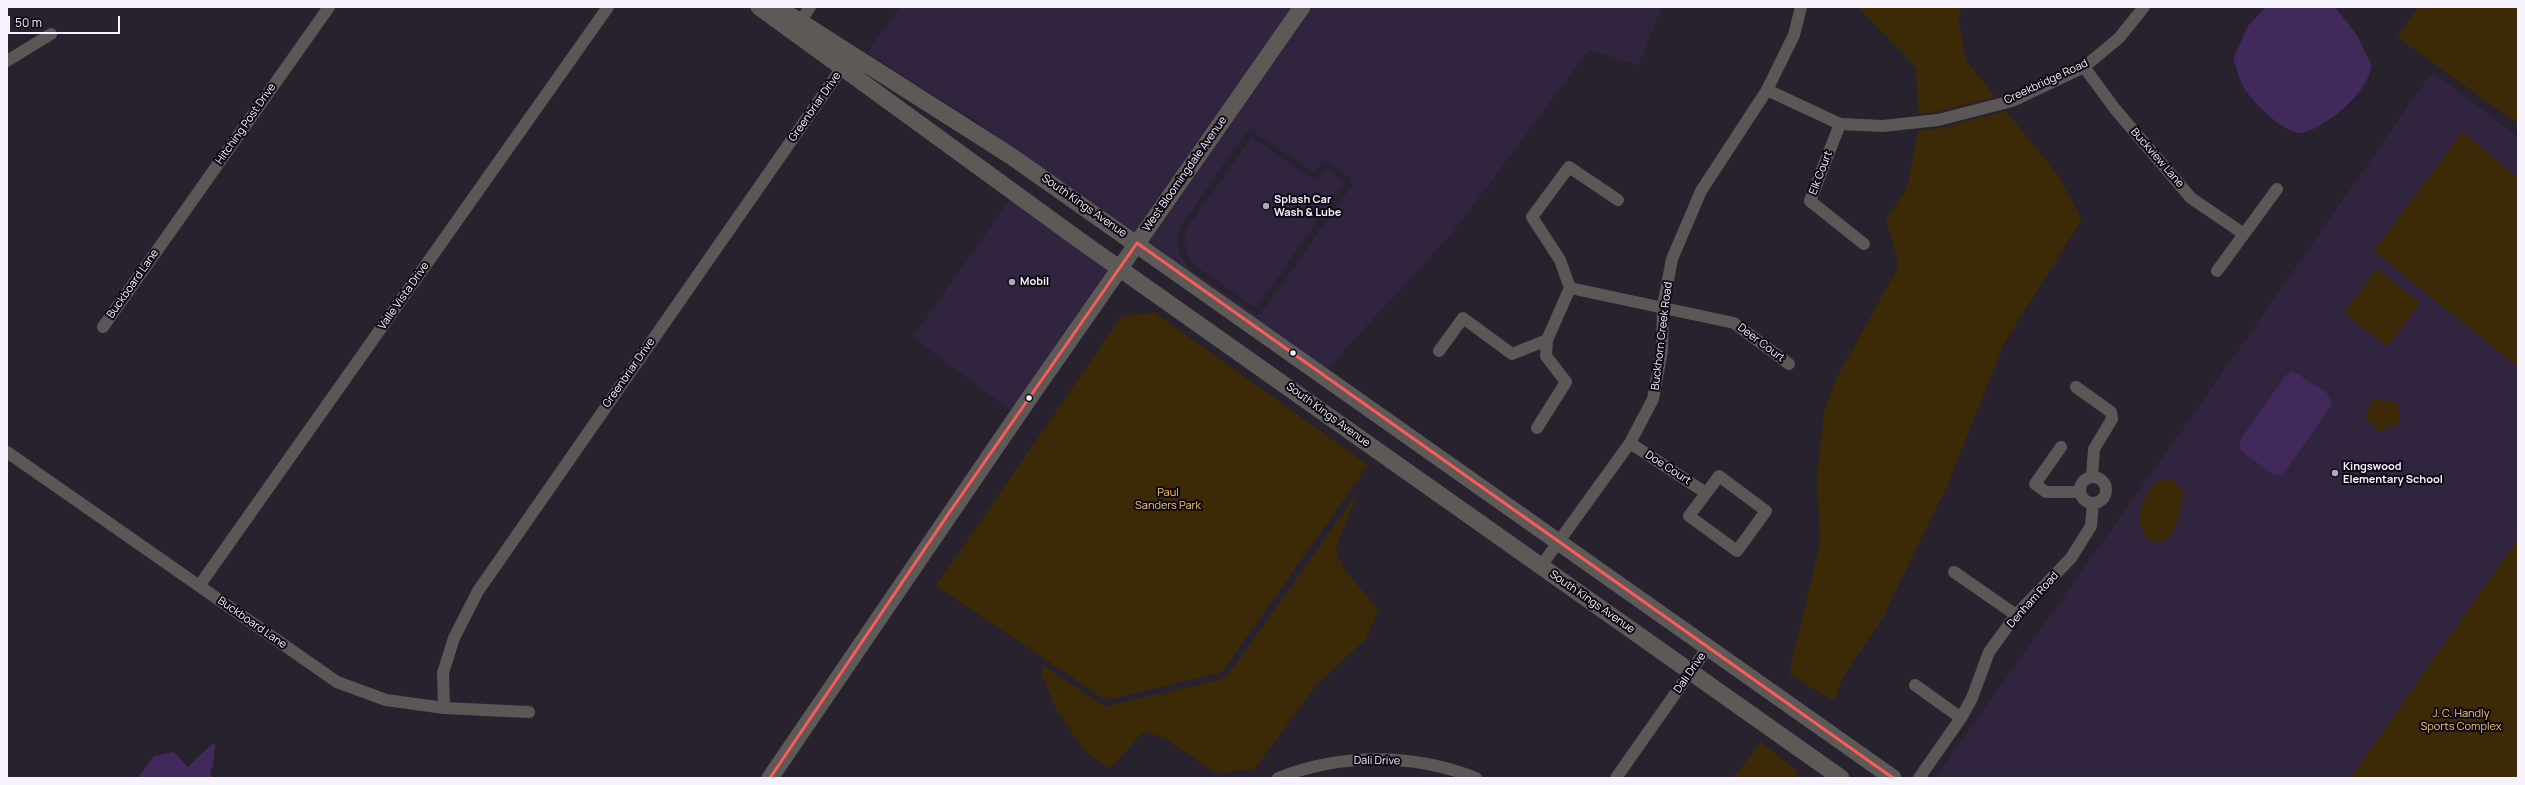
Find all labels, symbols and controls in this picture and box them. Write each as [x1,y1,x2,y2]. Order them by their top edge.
scale bar [10,8,122,34]
text: 50 m [15,14,42,31]
street label: Creekbridge Road [2002,57,2090,107]
street label: Greenbriar Drive [786,70,844,144]
street label: Hitching Post Drive [213,81,279,167]
street label: West Bloomingdale Avenue [1140,114,1230,234]
street label: Buckview Lane [2128,126,2186,190]
street label: Elk Court [1807,149,1835,197]
street label: South Kings Avenue [1039,172,1129,240]
place label: Splash Car Wash & Lube [1274,193,1341,219]
marker: Splash Car Wash & Lube [1261,201,1271,211]
street label: Buckboard Lane [104,247,162,321]
street label: Valle Vista Drive [376,260,432,332]
place label: Mobil [1020,275,1049,289]
marker: Mobil [1007,277,1017,287]
street label: Buckhorn Creek Road [1649,281,1675,391]
street label: Deer Court [1735,321,1787,365]
street label: Greenbriar Drive [600,336,658,410]
unlabelled marker [1288,348,1298,358]
street label: South Kings Avenue [1283,380,1373,450]
unlabelled marker [1024,393,1034,403]
street label: Doe Court [1643,448,1693,488]
place label: Kingswood Elementary School [2343,460,2443,486]
marker: Kingswood Elementary School [2330,468,2340,478]
park label: Paul Sanders Park [1135,486,1201,512]
street label: South Kings Avenue [1547,568,1637,636]
street label: Denham Road [2005,569,2061,631]
street label: Buckboard Lane [215,594,289,652]
street label: Dali Drive [1671,650,1709,696]
park label: J. C. Handly Sports Complex [2421,707,2501,733]
street label: Dali Drive [1354,754,1400,768]

